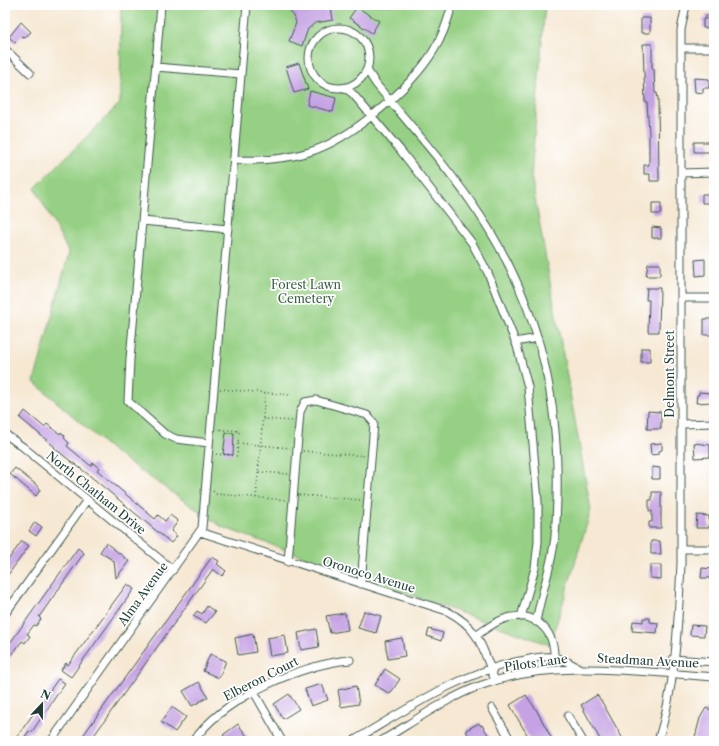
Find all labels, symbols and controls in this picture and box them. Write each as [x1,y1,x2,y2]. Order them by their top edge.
park label: Forest Lawn Cemetery [271,277,342,306]
street label: Delmont Street [662,329,677,418]
street label: North Chatham Drive [44,448,149,538]
street label: Oronoco Avenue [321,553,418,596]
street label: Alma Avenue [114,559,171,629]
street label: Steadman Avenue [597,650,700,671]
street label: Pilots Lane [503,651,569,674]
street label: Elberon Court [221,653,301,704]
north arrow [22,684,62,724]
text: N [39,686,53,703]

